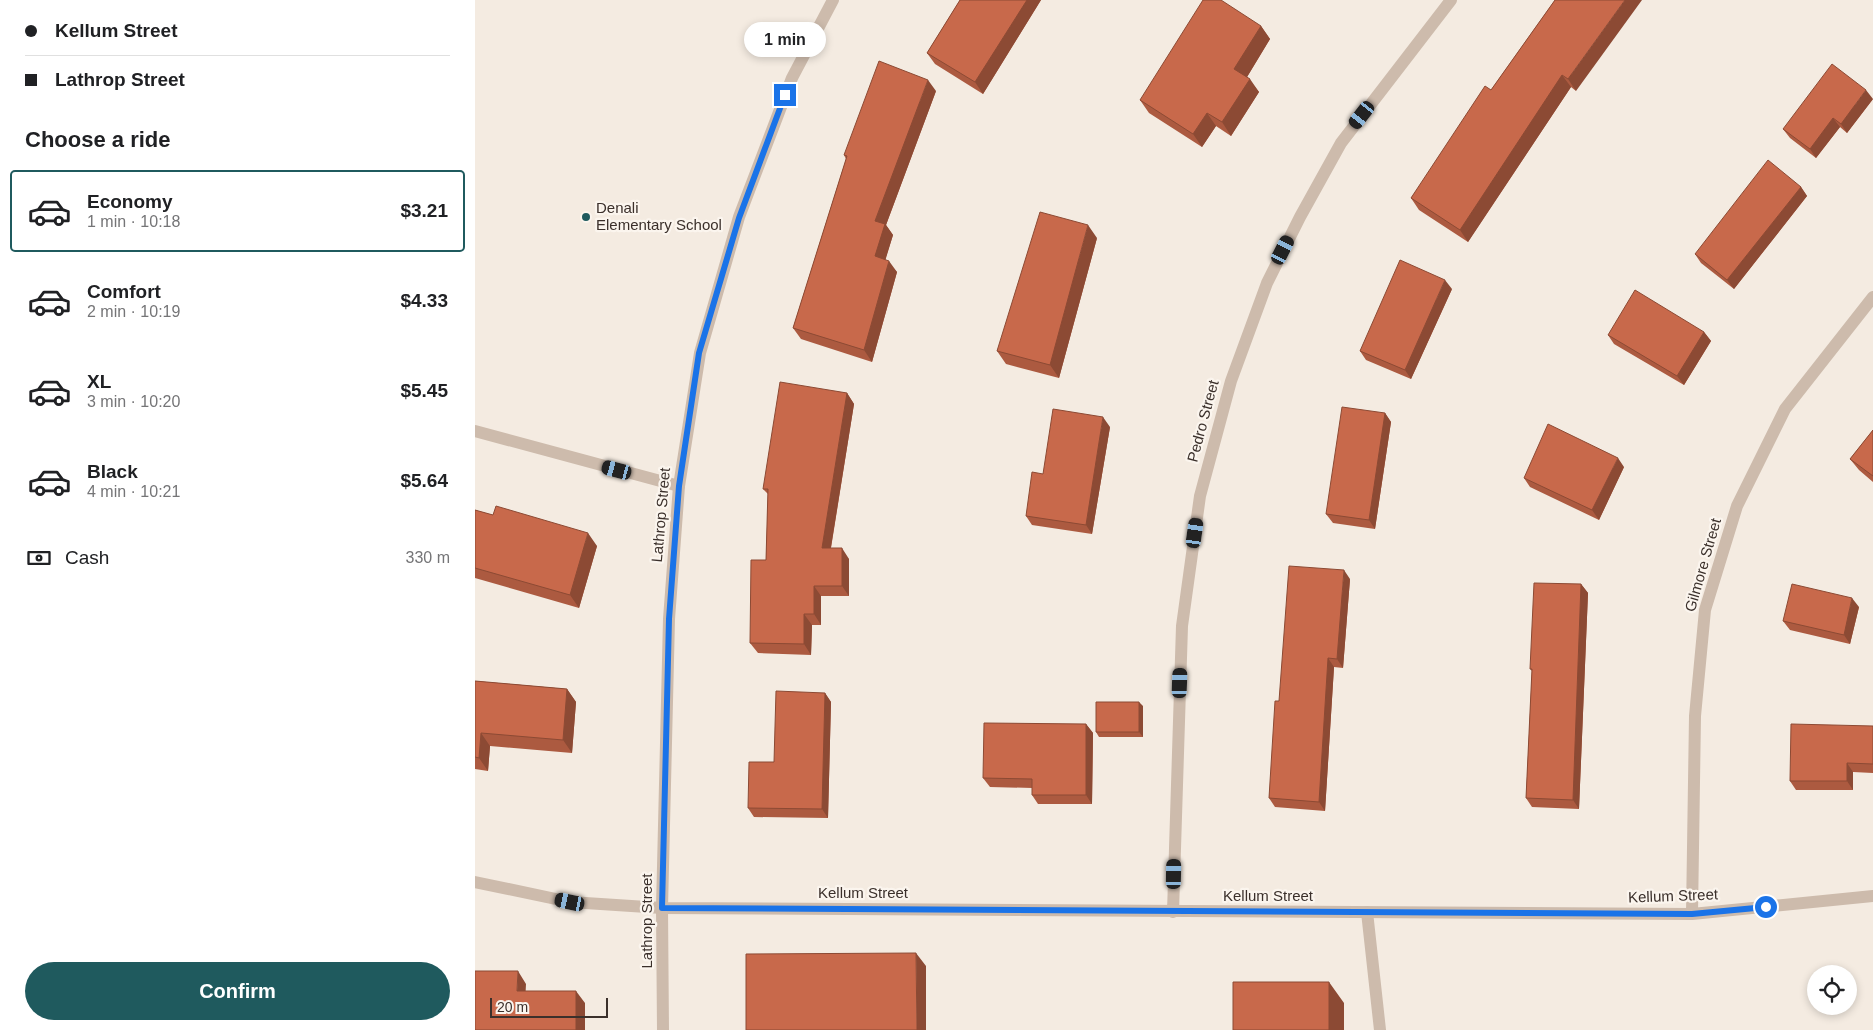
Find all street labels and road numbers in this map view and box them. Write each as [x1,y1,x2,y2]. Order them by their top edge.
street label: Pedro Street [1183,377,1222,464]
street label: Lathrop Street [648,466,673,563]
street label: Gilmore Street [1681,515,1724,614]
street label: Lathrop Street [638,873,655,969]
street label: Kellum Street [818,884,909,901]
street label: Kellum Street [1628,885,1719,906]
street label: Kellum Street [1223,887,1314,904]

